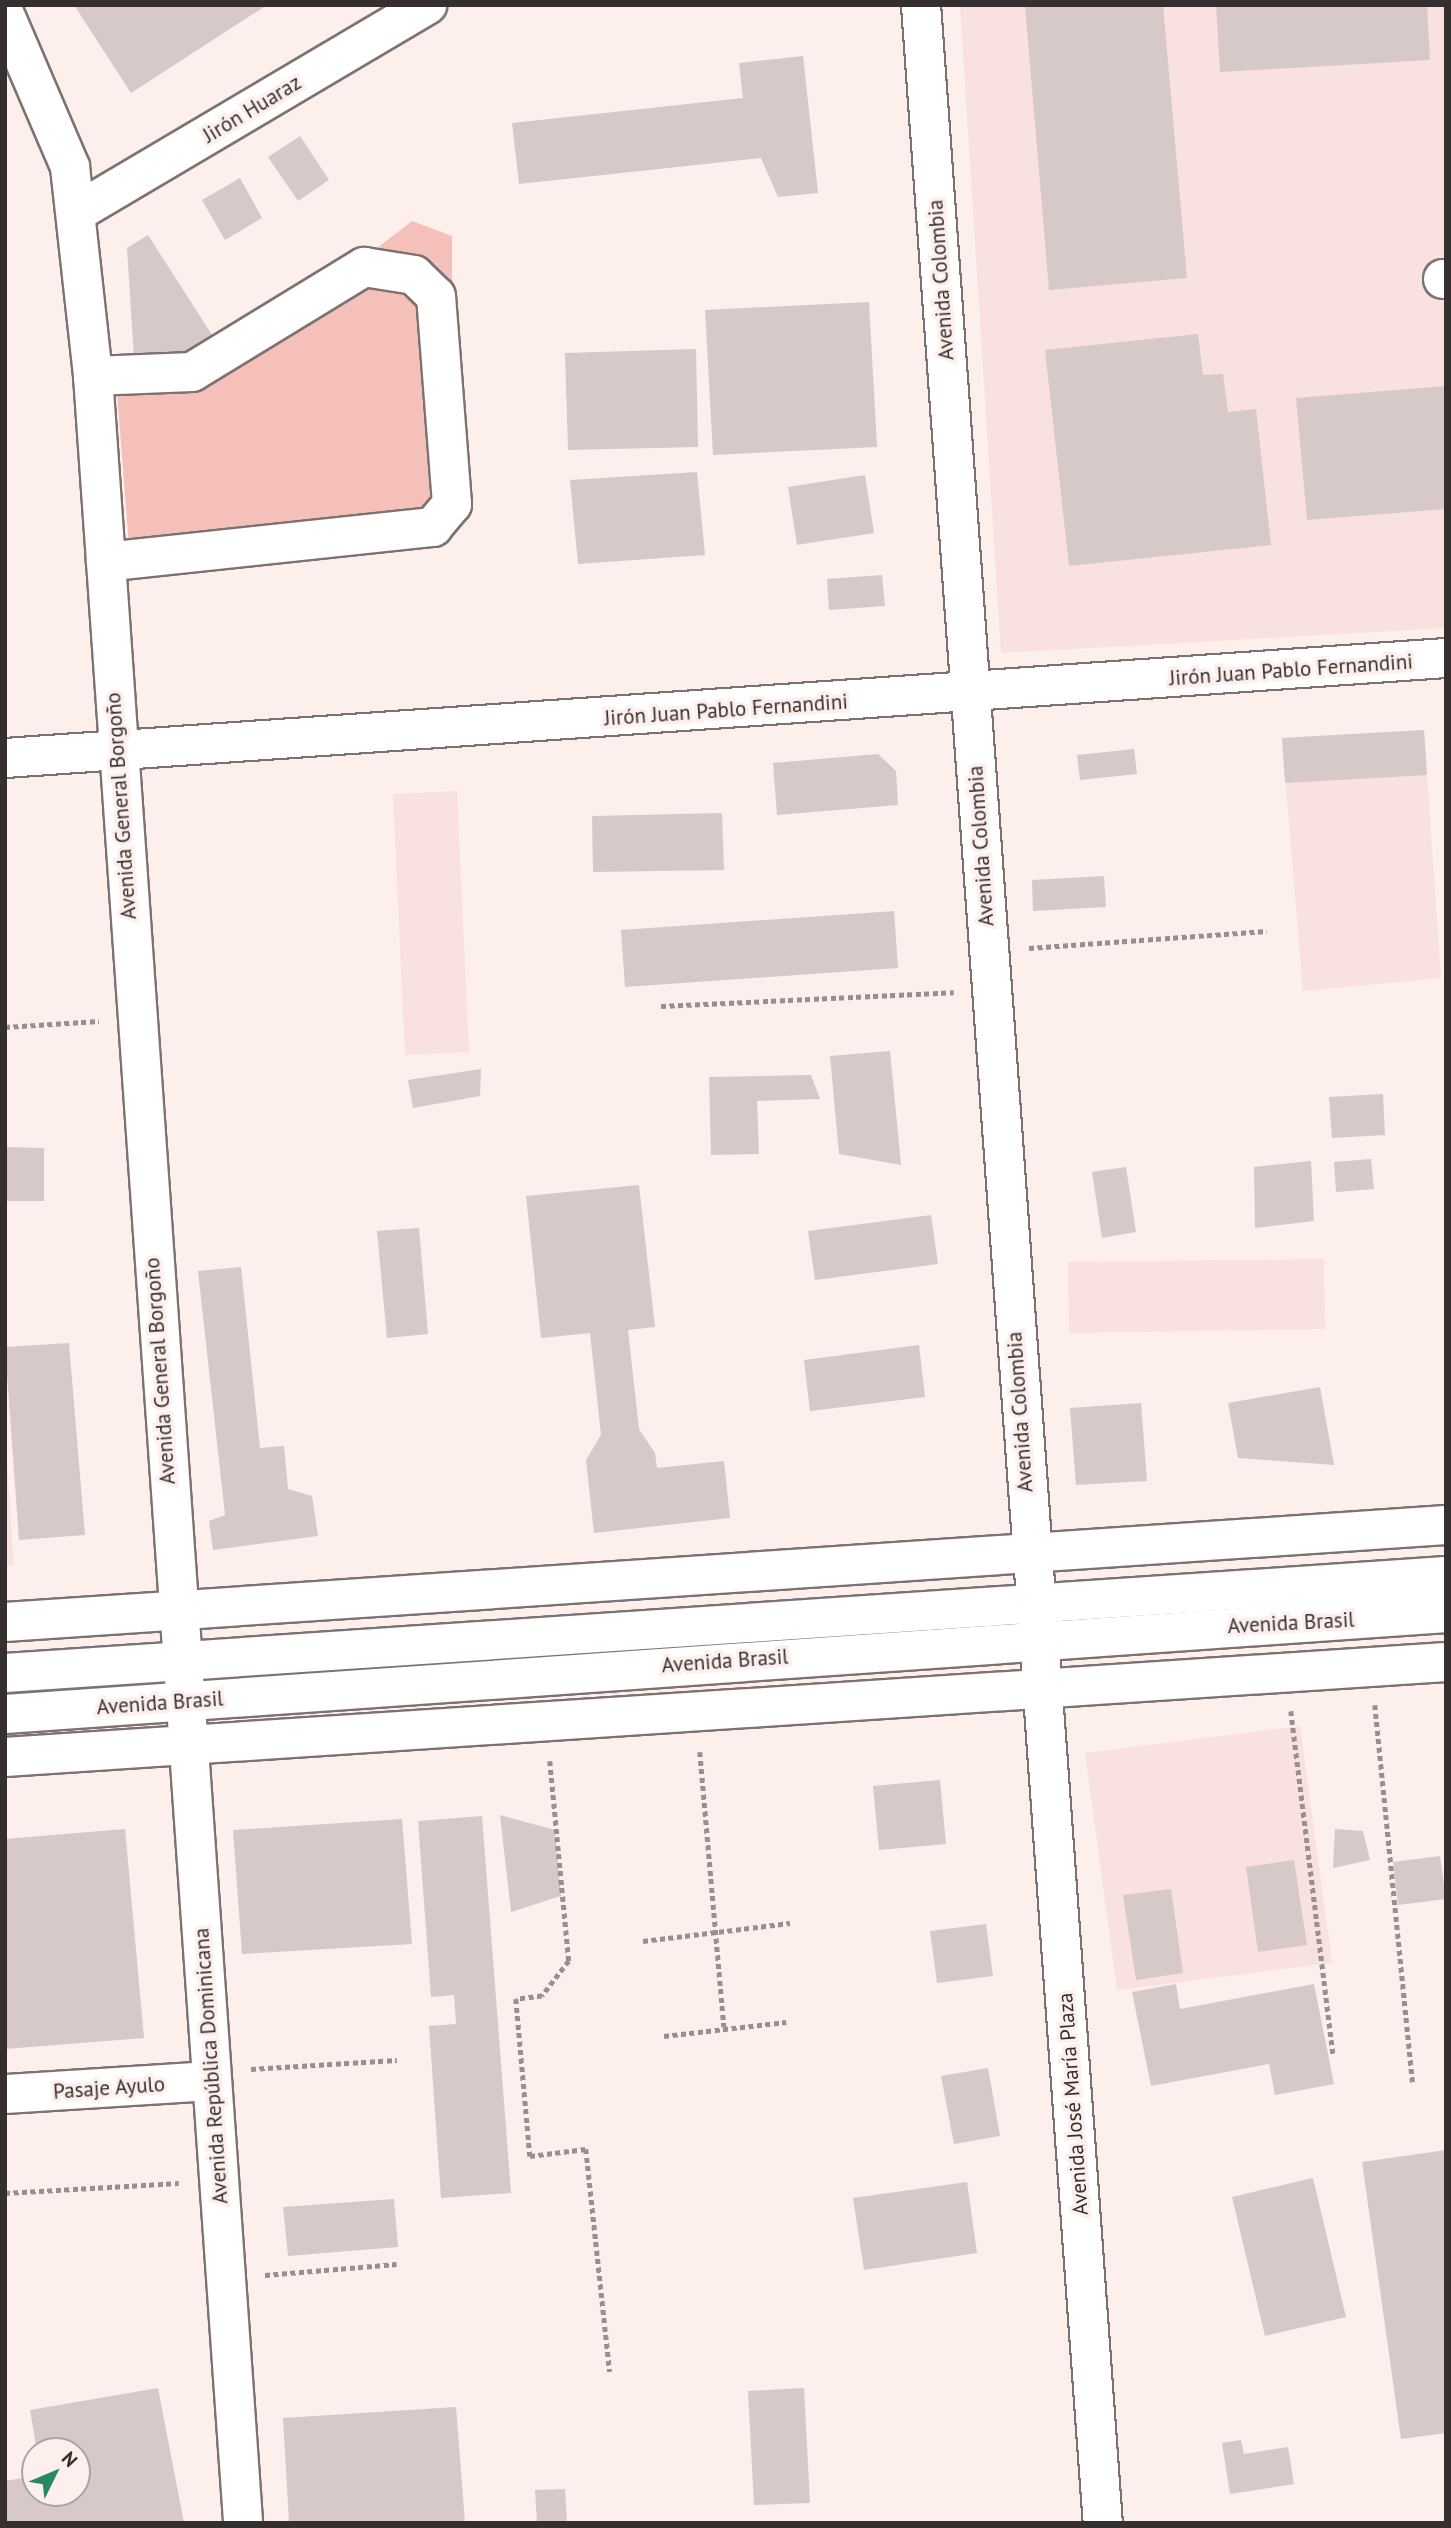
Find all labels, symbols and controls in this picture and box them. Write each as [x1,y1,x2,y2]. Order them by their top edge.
street label: Jirón Huaraz [198,70,306,148]
street label: Avenida Colombia [923,199,959,361]
street label: Jirón Juan Pablo Fernandini [1168,649,1414,691]
street label: Jirón Juan Pablo Fernandini [603,689,849,731]
street label: Avenida General Borgoño [100,692,142,920]
street label: Avenida Colombia [963,765,999,927]
street label: Avenida General Borgoño [139,1257,181,1485]
street label: Avenida Colombia [1002,1331,1038,1493]
street label: Avenida Brasil [1227,1607,1355,1639]
street label: Avenida Brasil [661,1644,789,1678]
street label: Avenida Brasil [96,1686,224,1720]
street label: Avenida República Dominicana [189,1927,233,2205]
street label: Avenida José María Plaza [1053,1992,1093,2216]
street label: Pasaje Ayulo [52,2072,166,2104]
north arrow [21,2437,91,2507]
text: N [57,2446,83,2472]

